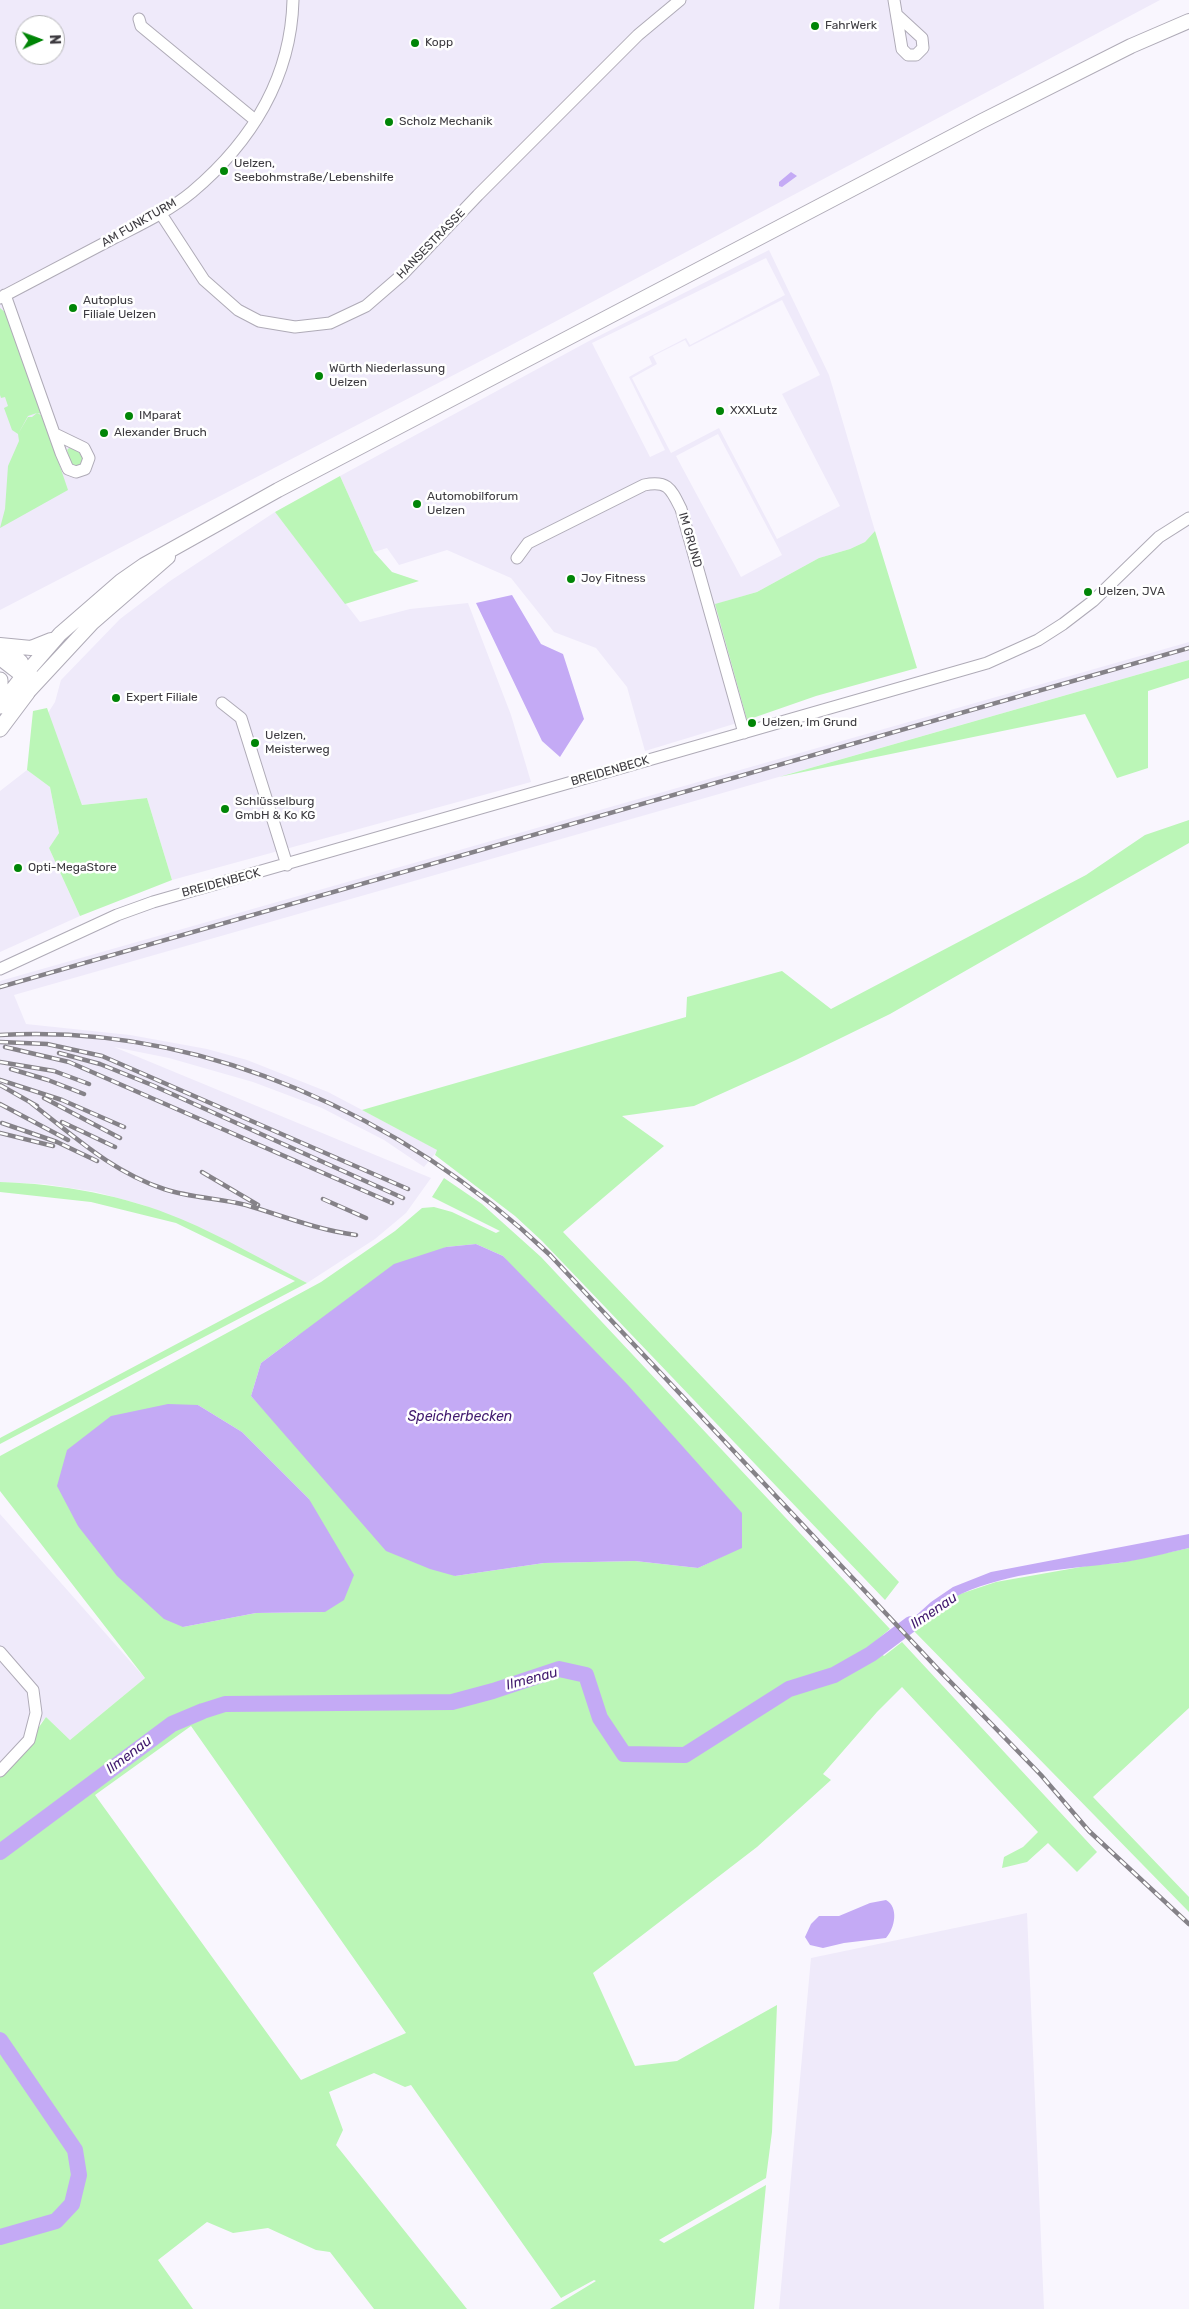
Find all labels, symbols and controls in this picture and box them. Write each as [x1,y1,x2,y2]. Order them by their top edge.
north arrow [15,15,65,65]
place label: FahrWerk [825,19,877,33]
marker: FahrWerk [809,20,821,32]
text: N [46,34,63,45]
place label: Kopp [425,36,453,50]
marker: Kopp [409,37,421,49]
place label: Scholz Mechanik [399,115,492,129]
marker: Scholz Mechanik [383,116,395,128]
place label: Uelzen, Seebohmstraße/Lebenshilfe [234,157,394,185]
marker: Uelzen, Seebohmstraße/Lebenshilfe [218,165,230,177]
street label: AM FUNKTURM [99,196,179,250]
street label: HANSESTRASSE [394,206,468,282]
place label: Autoplus Filiale Uelzen [83,294,156,322]
marker: Autoplus Filiale Uelzen [67,302,79,314]
place label: Würth Niederlassung Uelzen [329,362,445,390]
marker: Würth Niederlassung Uelzen [313,370,325,382]
place label: XXXLutz [730,404,777,418]
marker: XXXLutz [714,405,726,417]
place label: IMparat [139,409,181,423]
marker: IMparat [123,410,135,422]
place label: Alexander Bruch [114,426,207,440]
marker: Alexander Bruch [98,427,110,439]
place label: Automobilforum Uelzen [427,490,518,518]
marker: Automobilforum Uelzen [411,498,423,510]
street label: IM GRUND [675,511,705,569]
place label: Joy Fitness [581,572,646,586]
marker: Joy Fitness [565,573,577,585]
place label: Uelzen, JVA [1098,585,1165,599]
marker: Uelzen, JVA [1082,586,1094,598]
place label: Expert Filiale [126,691,198,705]
marker: Expert Filiale [110,692,122,704]
place label: Uelzen, Im Grund [762,716,857,730]
marker: Uelzen, Im Grund [746,717,758,729]
place label: Uelzen, Meisterweg [265,729,330,757]
marker: Uelzen, Meisterweg [249,737,261,749]
street label: BREIDENBECK [569,753,651,789]
place label: Schlüsselburg GmbH & Ko KG [235,795,315,823]
marker: Schlüsselburg GmbH & Ko KG [219,803,231,815]
place label: Opti-MegaStore [28,861,117,875]
marker: Opti-MegaStore [12,862,24,874]
street label: BREIDENBECK [180,866,262,900]
water label: Speicherbecken [408,1409,512,1425]
water label: Ilmenau [907,1589,961,1633]
water label: Ilmenau [504,1664,560,1694]
water label: Ilmenau [103,1732,155,1778]

